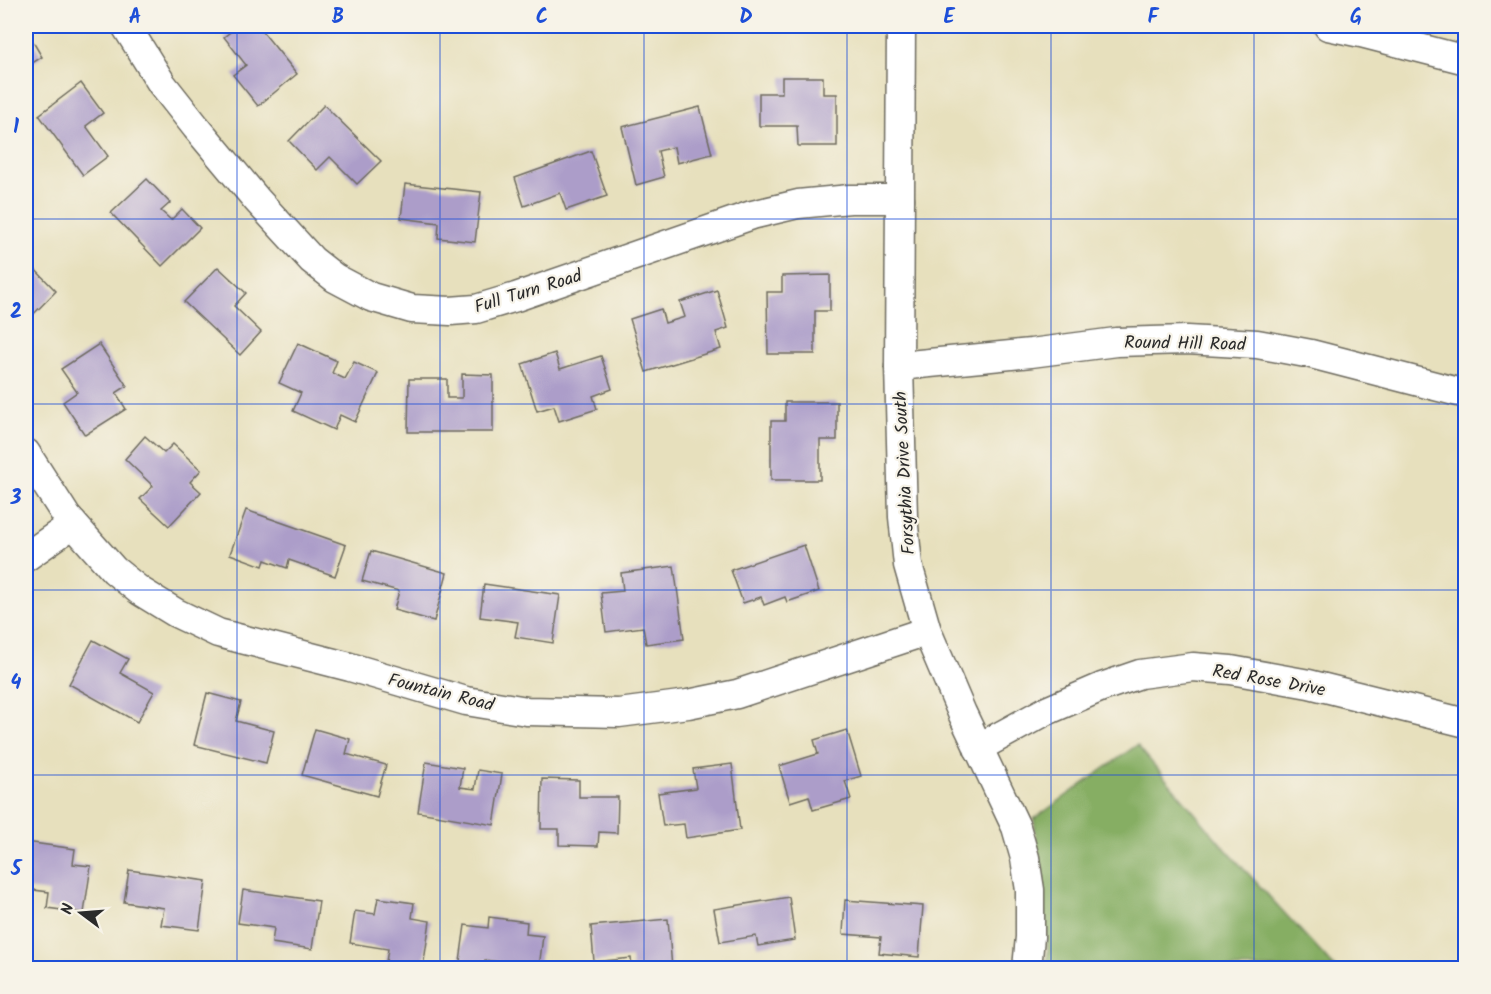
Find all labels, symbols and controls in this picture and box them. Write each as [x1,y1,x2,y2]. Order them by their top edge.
text: A [129,2,141,34]
text: B [332,2,344,34]
text: C [536,2,548,34]
text: D [739,2,753,34]
text: E [943,2,955,34]
text: F [1148,2,1160,34]
text: G [1350,2,1362,34]
text: 1 [13,112,19,144]
street label: Full Turn Road [471,262,587,323]
text: 2 [10,297,22,329]
street label: Round Hill Road [1124,329,1247,360]
street label: Forsythia Drive South [887,390,924,556]
text: 3 [10,483,22,515]
street label: Red Rose Drive [1210,657,1327,706]
street label: Fountain Road [385,666,498,721]
text: 4 [11,668,22,700]
text: 5 [10,854,23,886]
north arrow [51,883,111,943]
text: N [55,901,81,918]

